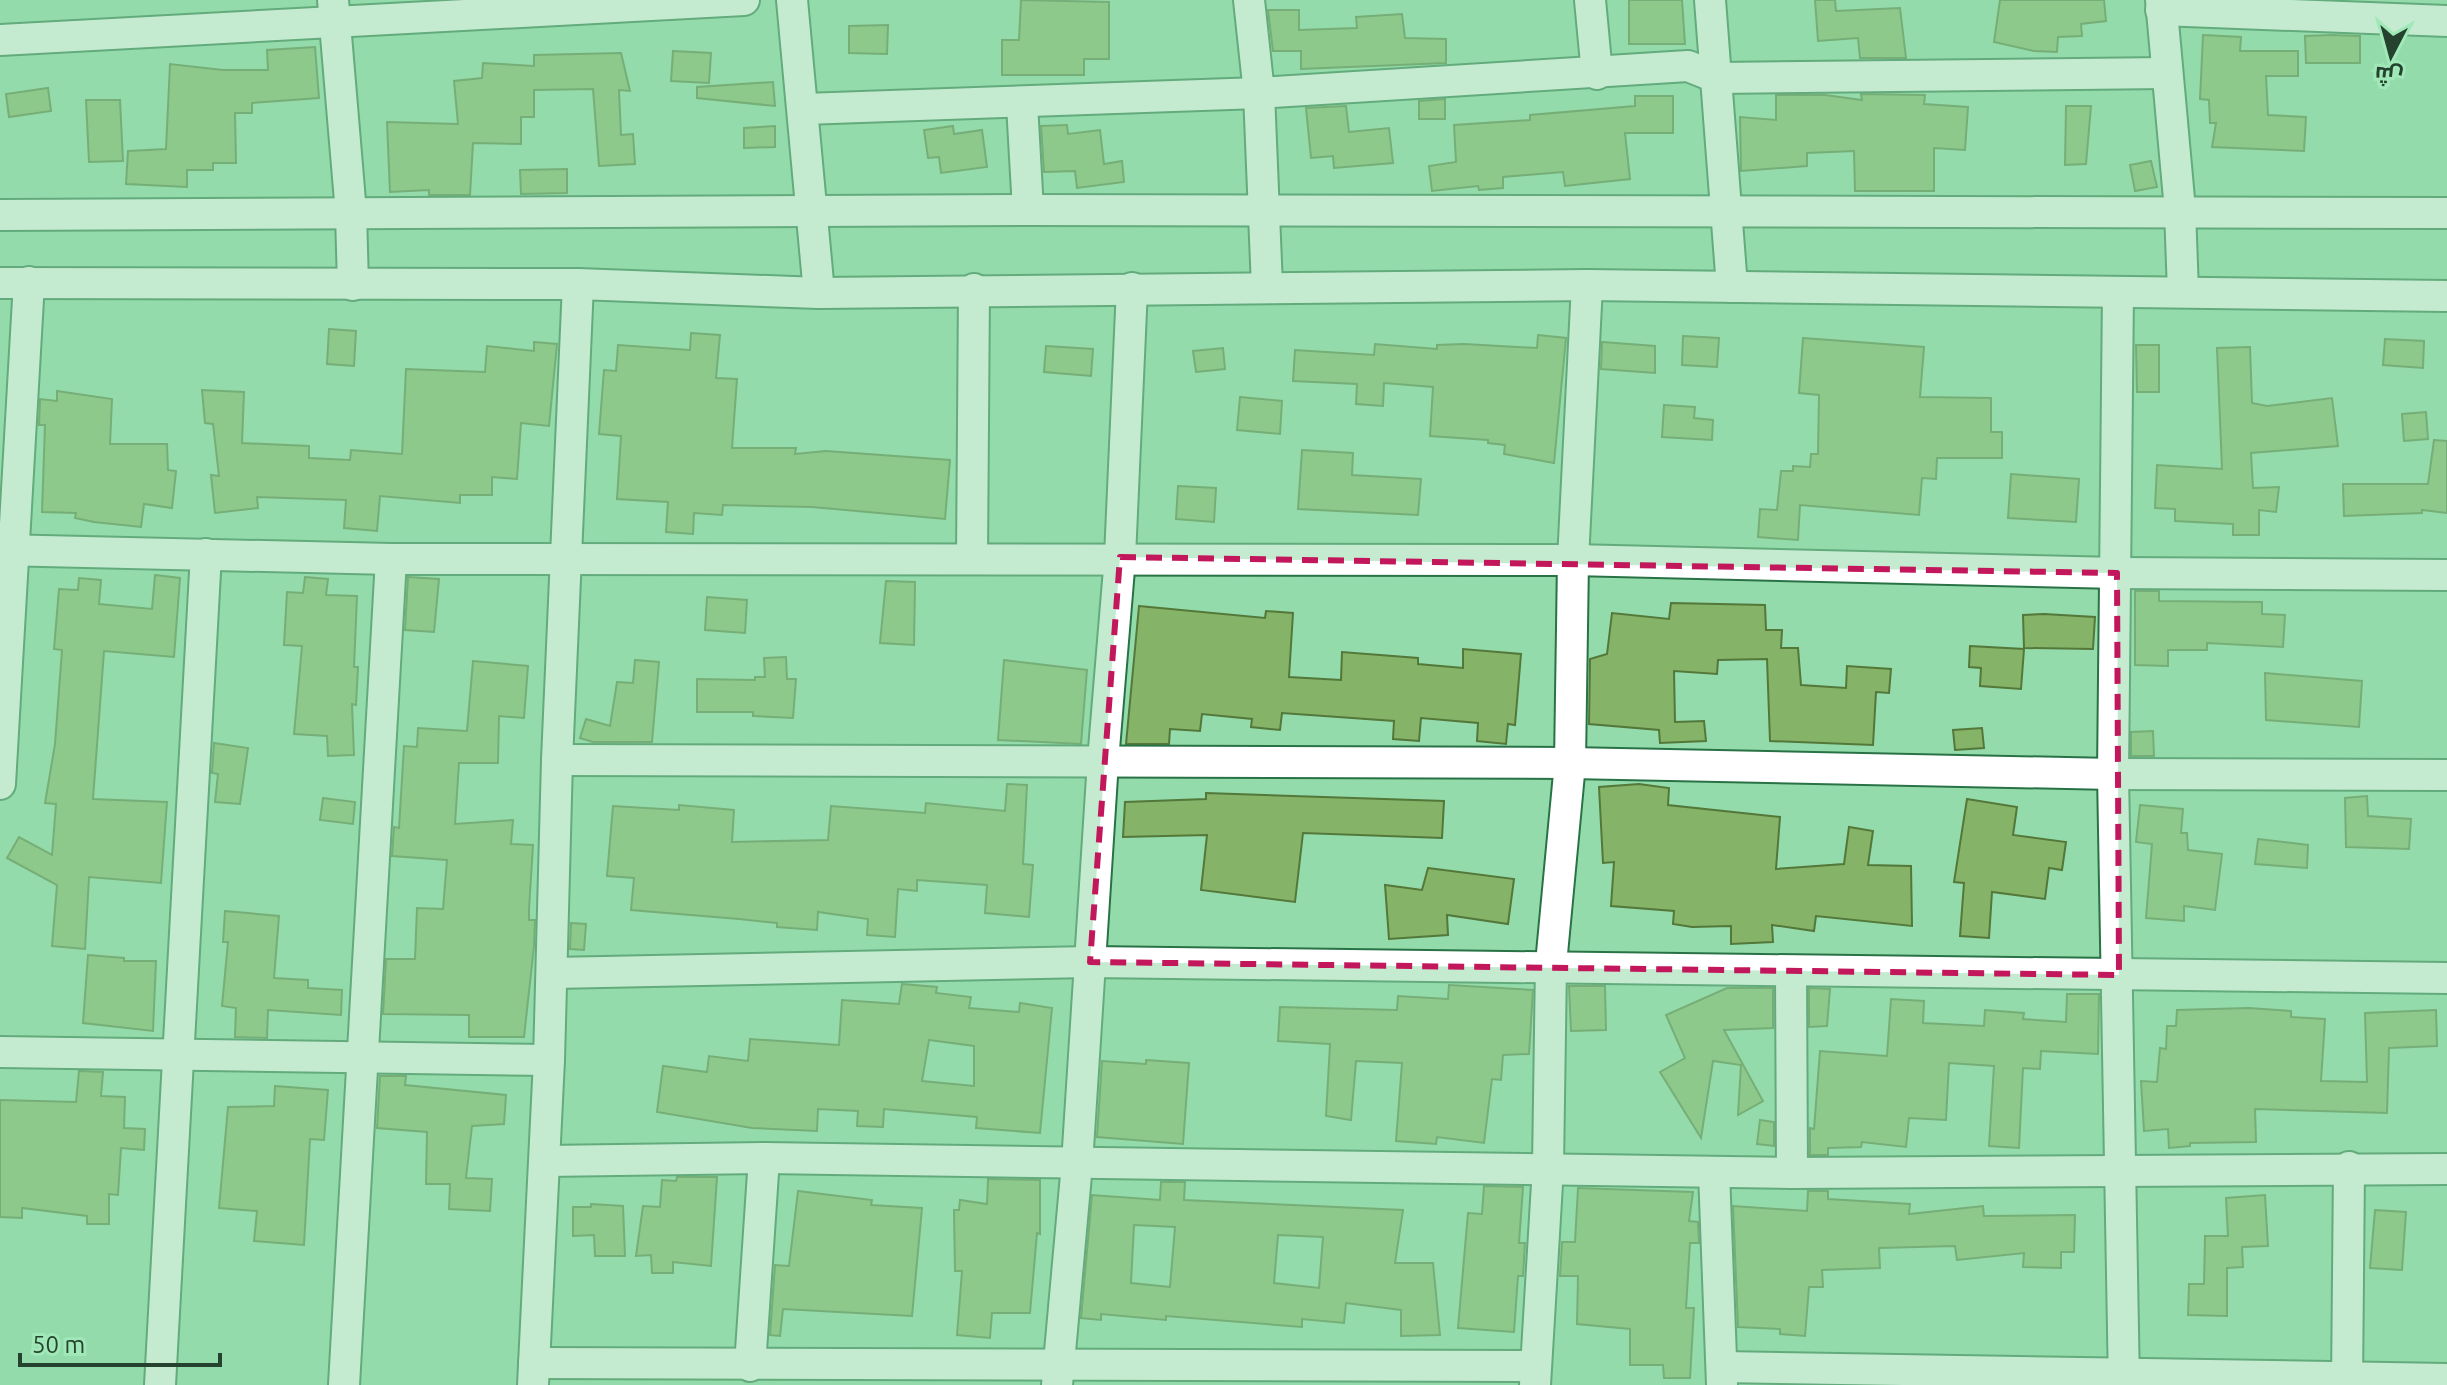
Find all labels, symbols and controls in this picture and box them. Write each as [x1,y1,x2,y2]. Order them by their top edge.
north arrow [2351,16,2431,96]
text: ش [2374,60,2404,90]
scale bar [20,1317,220,1367]
text: 50 m [32,1331,85,1358]

